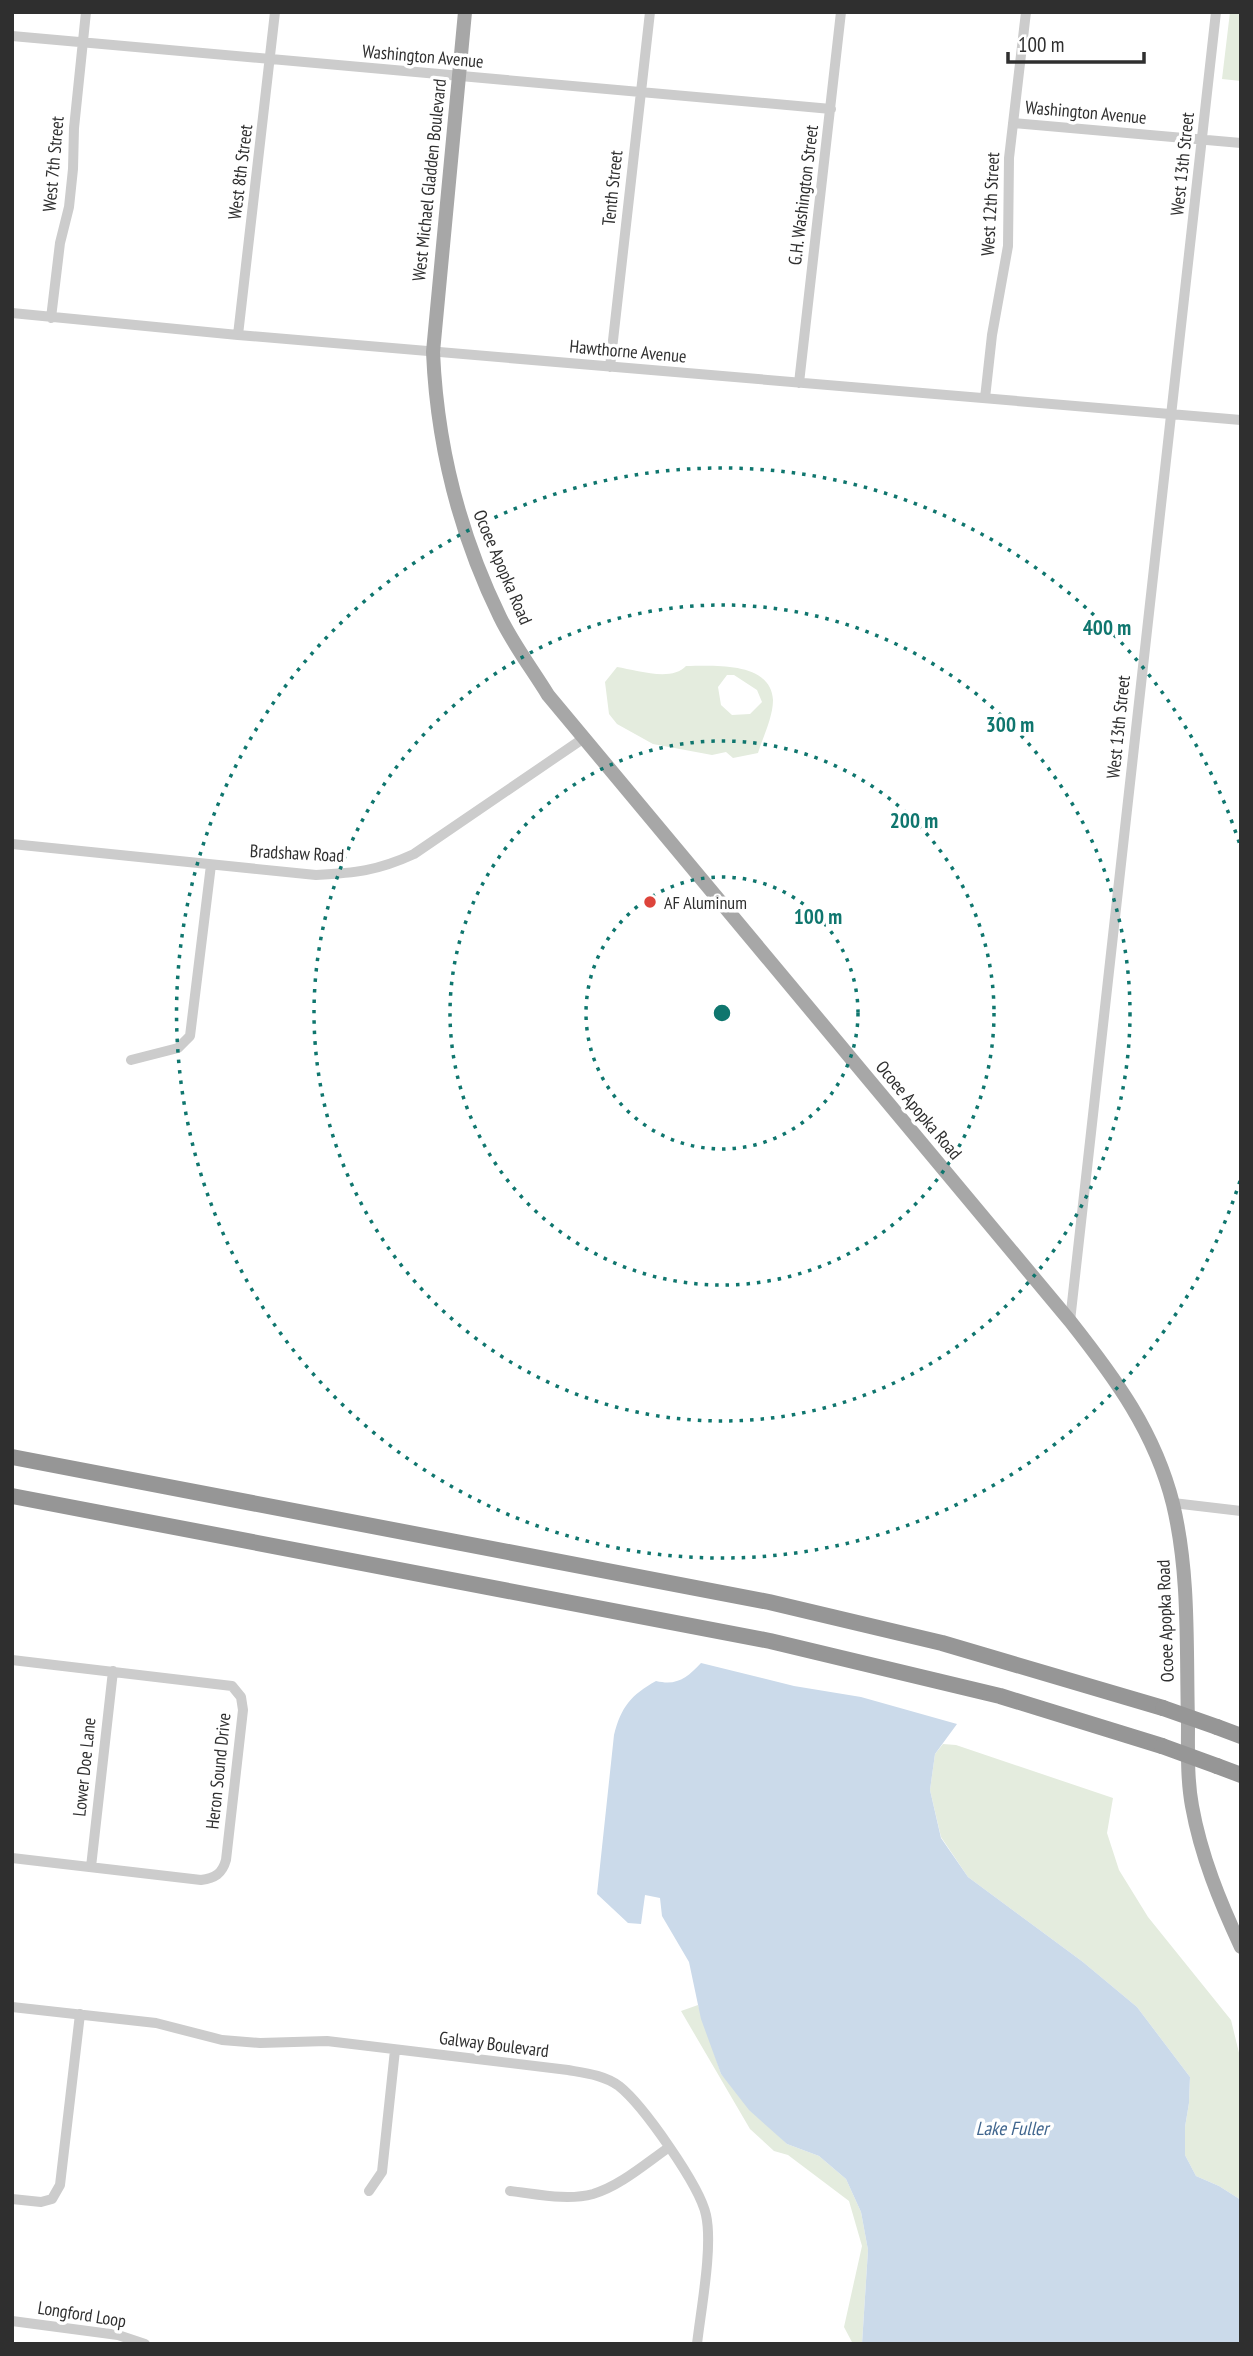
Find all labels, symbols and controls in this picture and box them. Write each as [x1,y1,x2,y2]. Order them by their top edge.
scale bar [1008,21,1144,65]
text: 100 m [1018,31,1064,58]
street label: Washington Avenue [361,39,485,73]
street label: West Michael Gladden Boulevard [407,78,451,282]
street label: Washington Avenue [1024,95,1148,129]
street label: West 13th Street [1165,111,1199,217]
street label: West 7th Street [37,115,69,213]
street label: West 8th Street [223,123,257,221]
street label: G.H. Washington Street [783,124,823,266]
street label: Tenth Street [597,149,627,227]
street label: West 12th Street [976,151,1004,256]
street label: Hawthorne Avenue [569,334,687,368]
street label: Ocoee Apopka Road [468,506,538,628]
text: 400 m [1083,614,1131,641]
street label: West 13th Street [1101,674,1135,780]
text: 300 m [986,711,1034,738]
text: 200 m [890,807,938,834]
street label: Bradshaw Road [249,839,345,867]
place label: AF Aluminum [664,891,747,914]
marker: AF Aluminum [642,894,658,910]
text: 100 m [794,903,842,930]
centre of rings [710,1001,734,1025]
street label: Ocoee Apopka Road [871,1056,967,1164]
street label: Ocoee Apopka Road [1151,1559,1179,1683]
street label: Heron Sound Drive [200,1712,236,1830]
street label: Lower Doe Lane [67,1716,101,1818]
street label: Galway Boulevard [438,2026,550,2062]
water label: Lake Fuller [976,2116,1051,2140]
street label: Longford Loop [36,2296,128,2332]

